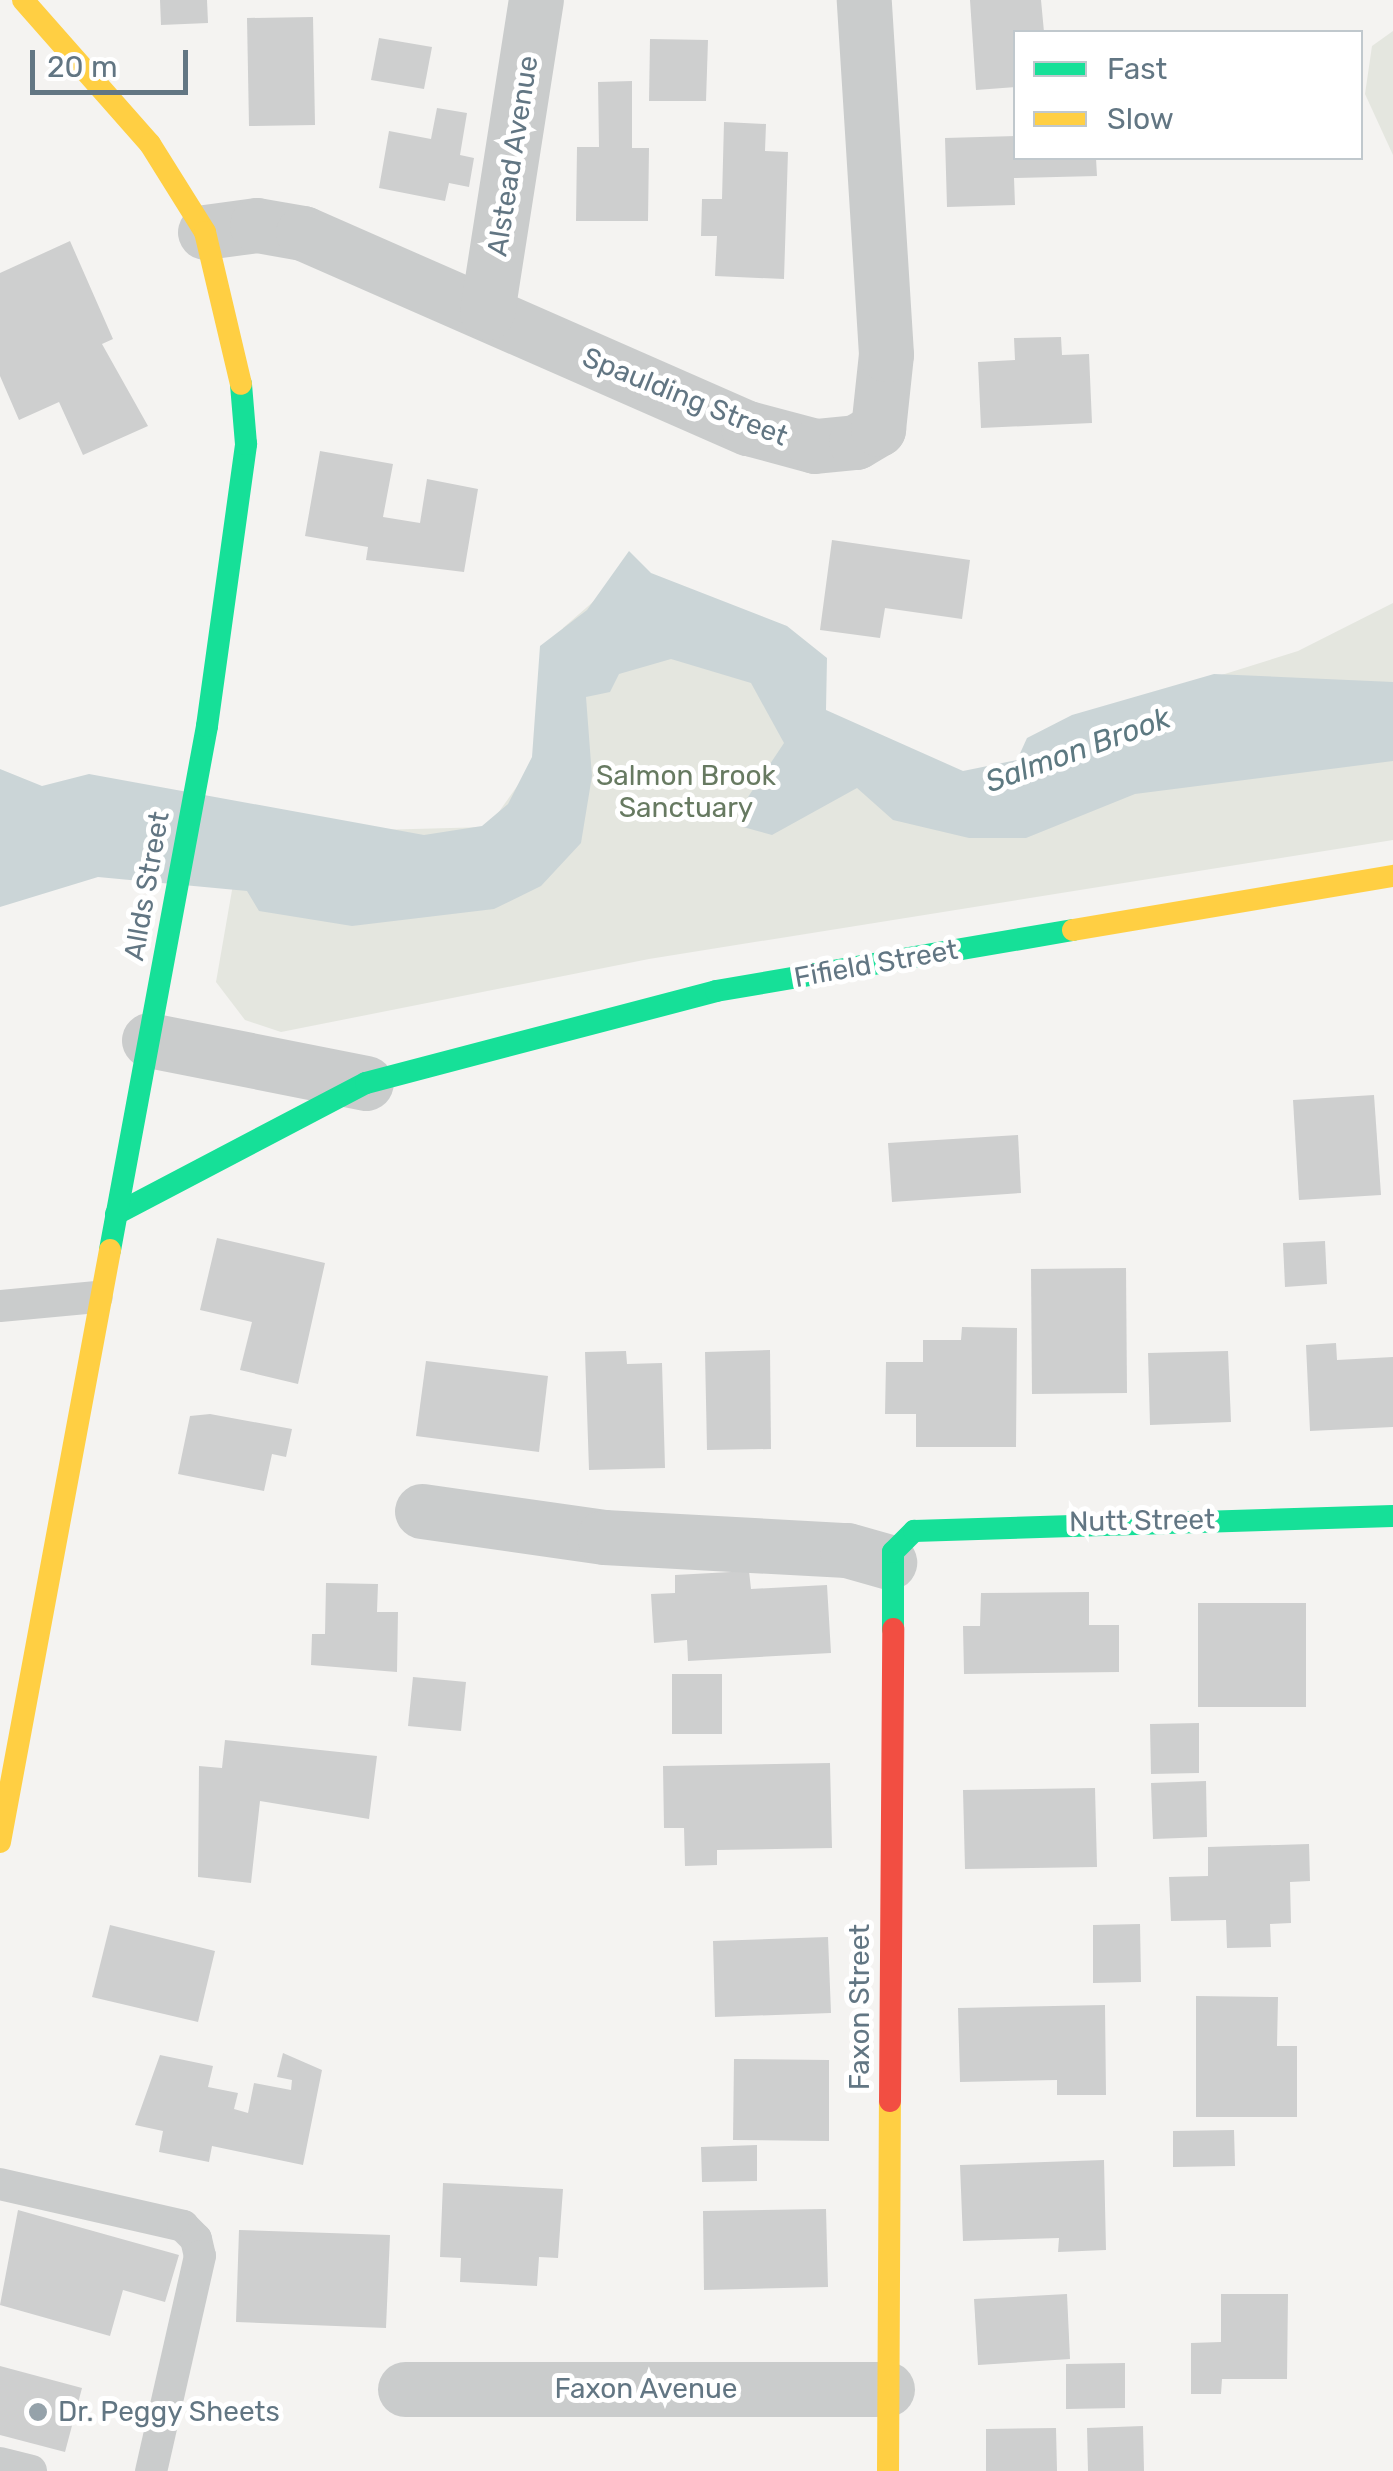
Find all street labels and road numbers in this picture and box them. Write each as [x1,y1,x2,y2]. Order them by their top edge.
street label: Alstead Avenue [480,53,546,259]
street label: Spaulding Street [578,341,792,453]
street label: Allds Street [117,809,177,963]
street label: Fifield Street [792,933,960,995]
street label: Nutt Street [1069,1503,1215,1539]
street label: Faxon Street [843,1924,877,2090]
street label: Faxon Avenue [554,2372,738,2406]

